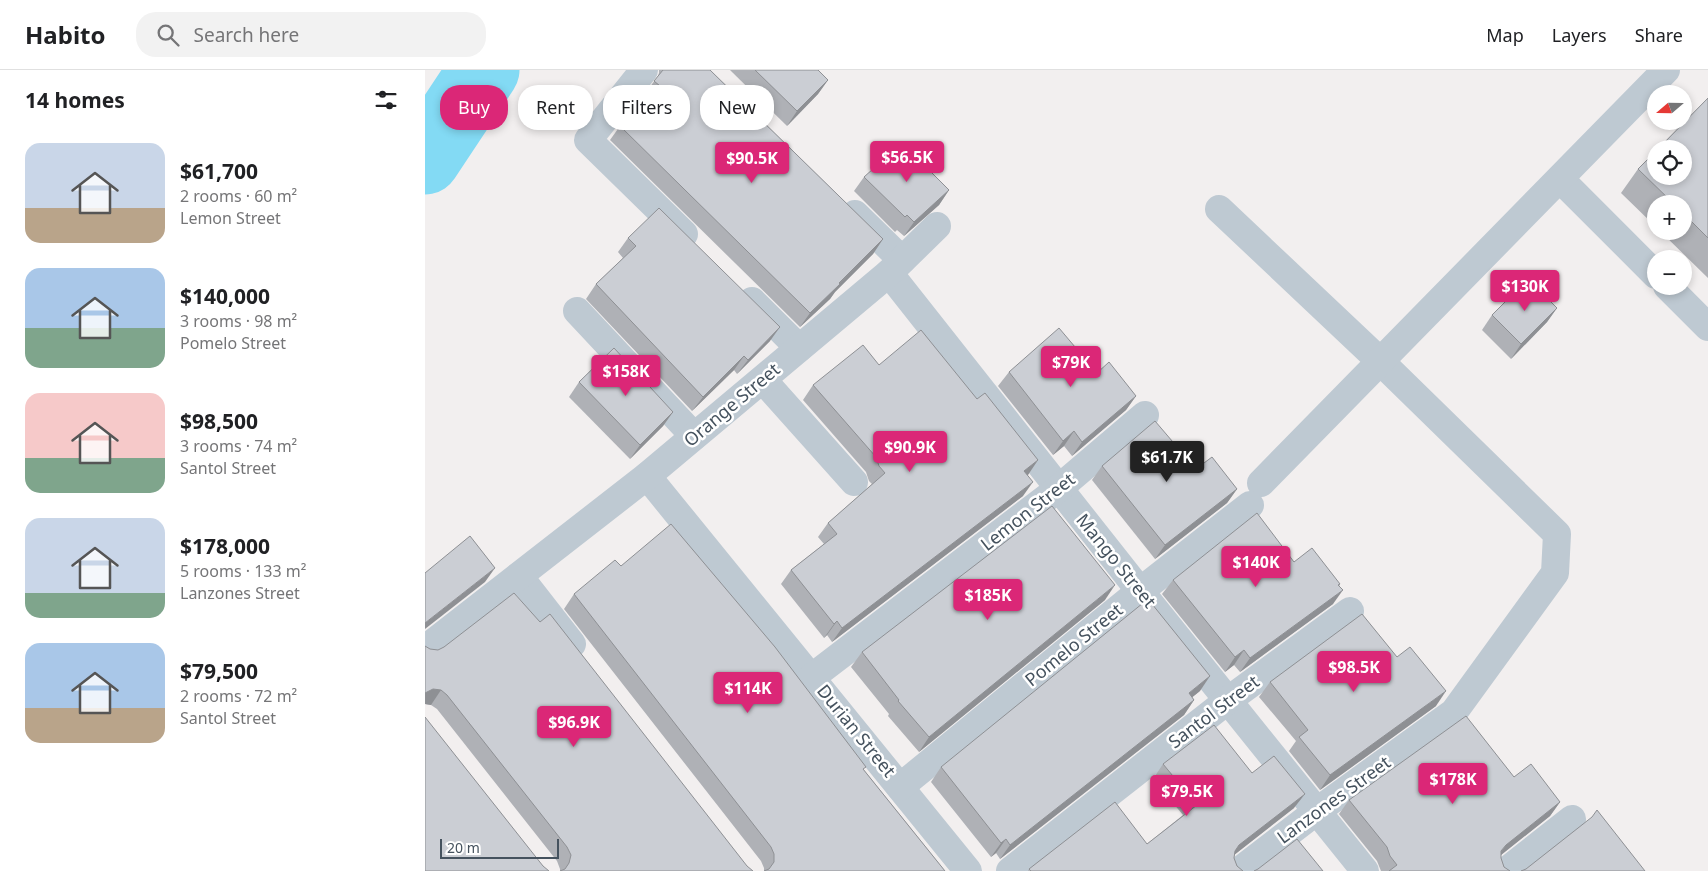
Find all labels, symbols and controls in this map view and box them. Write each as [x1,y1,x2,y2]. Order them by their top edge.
search box [136,12,486,57]
text: Habito [25,18,106,51]
icon: search [154,21,182,49]
text: Search here [194,22,299,48]
text: Map [1486,23,1524,47]
text: Layers [1552,23,1607,47]
text: Share [1635,23,1683,47]
chip: Buy [440,85,508,130]
chip: Rent [518,85,593,130]
chip: Filters [603,85,690,130]
chip: New [700,85,774,130]
north arrow [1647,85,1693,130]
map controls [1647,85,1692,295]
text: 14 homes [25,86,125,114]
icon: filters [372,86,400,114]
pin: $56.5K [866,140,948,183]
button: locate [1647,140,1692,185]
pin: $90.5K [711,142,793,184]
text: $56.5K [881,146,933,168]
text: $90.5K [726,147,778,169]
text: $61,700 [180,157,258,185]
icon: home [65,163,125,223]
text: 2 rooms · 60 m² [180,185,297,207]
button: + [1647,195,1692,240]
text: Lemon Street [180,207,281,229]
button: − [1647,250,1692,295]
pin: $130K [1490,270,1560,312]
text: $130K [1501,275,1549,297]
text: $140,000 [180,282,270,310]
icon: home [65,288,125,348]
text: 3 rooms · 98 m² [180,310,297,332]
text: Pomelo Street [180,332,286,354]
pin: $79K [1041,346,1101,388]
text: $79K [1052,351,1090,373]
pin: $158K [591,354,661,397]
street label: Orange Street [678,357,785,452]
text: $158K [602,360,650,382]
text: $98,500 [180,407,258,435]
icon: home [65,413,125,473]
pin: $90.9K [869,430,951,473]
text: 3 rooms · 74 m² [180,435,297,457]
text: $90.9K [884,436,936,458]
pin: $61.7K [1126,440,1208,483]
text: $61.7K [1141,446,1193,468]
text: Santol Street [180,457,276,479]
street label: Lemon Street [975,467,1080,556]
street label: Mango Street [1071,508,1162,613]
text: $178,000 [180,532,270,560]
icon: home [65,538,125,598]
pin: $140K [1221,546,1291,588]
text: $140K [1232,551,1280,573]
text: 5 rooms · 133 m² [180,560,306,582]
pin: $185K [953,578,1023,621]
text: Lanzones Street [180,582,300,604]
text: $185K [964,584,1012,606]
street label: Pomelo Street [1019,597,1128,691]
pin: $98.5K [1313,650,1395,693]
text: $98.5K [1328,656,1380,678]
text: $79,500 [180,657,258,685]
icon: home [65,663,125,723]
street label: Santol Street [1163,669,1264,753]
pin: $114K [713,672,783,714]
text: $114K [724,677,772,699]
street label: Durian Street [812,679,902,782]
text: 2 rooms · 72 m² [180,685,297,707]
pin: $96.9K [533,706,615,748]
text: Santol Street [180,707,276,729]
text: $96.9K [548,711,600,733]
street label: Lanzones Street [1272,750,1395,849]
pin: $178K [1418,762,1488,805]
text: $178K [1429,768,1477,790]
pin: $79.5K [1146,774,1228,817]
text: $79.5K [1161,780,1213,802]
scale bar [440,836,559,859]
text: 20 m [447,838,480,857]

